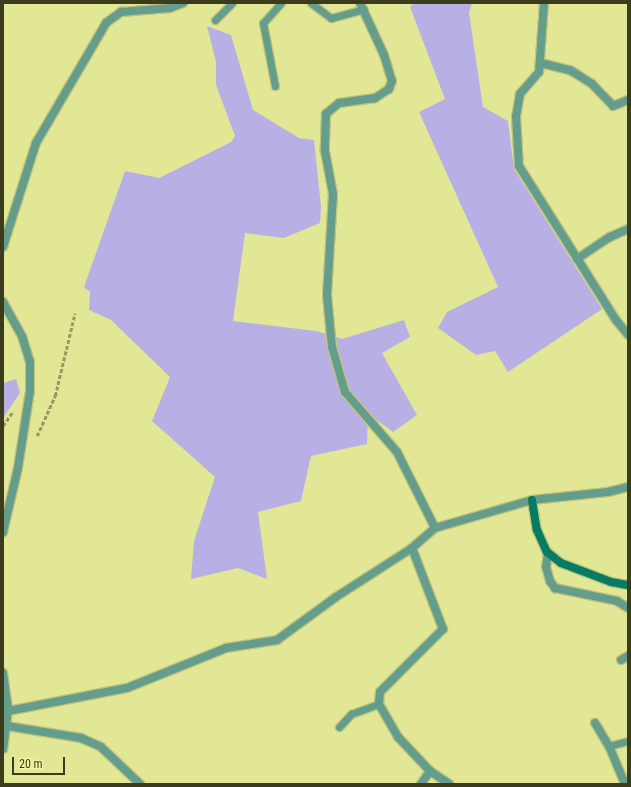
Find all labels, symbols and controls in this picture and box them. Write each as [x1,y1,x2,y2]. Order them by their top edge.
scale bar [14,749,67,775]
text: 20 m [19,757,43,771]

